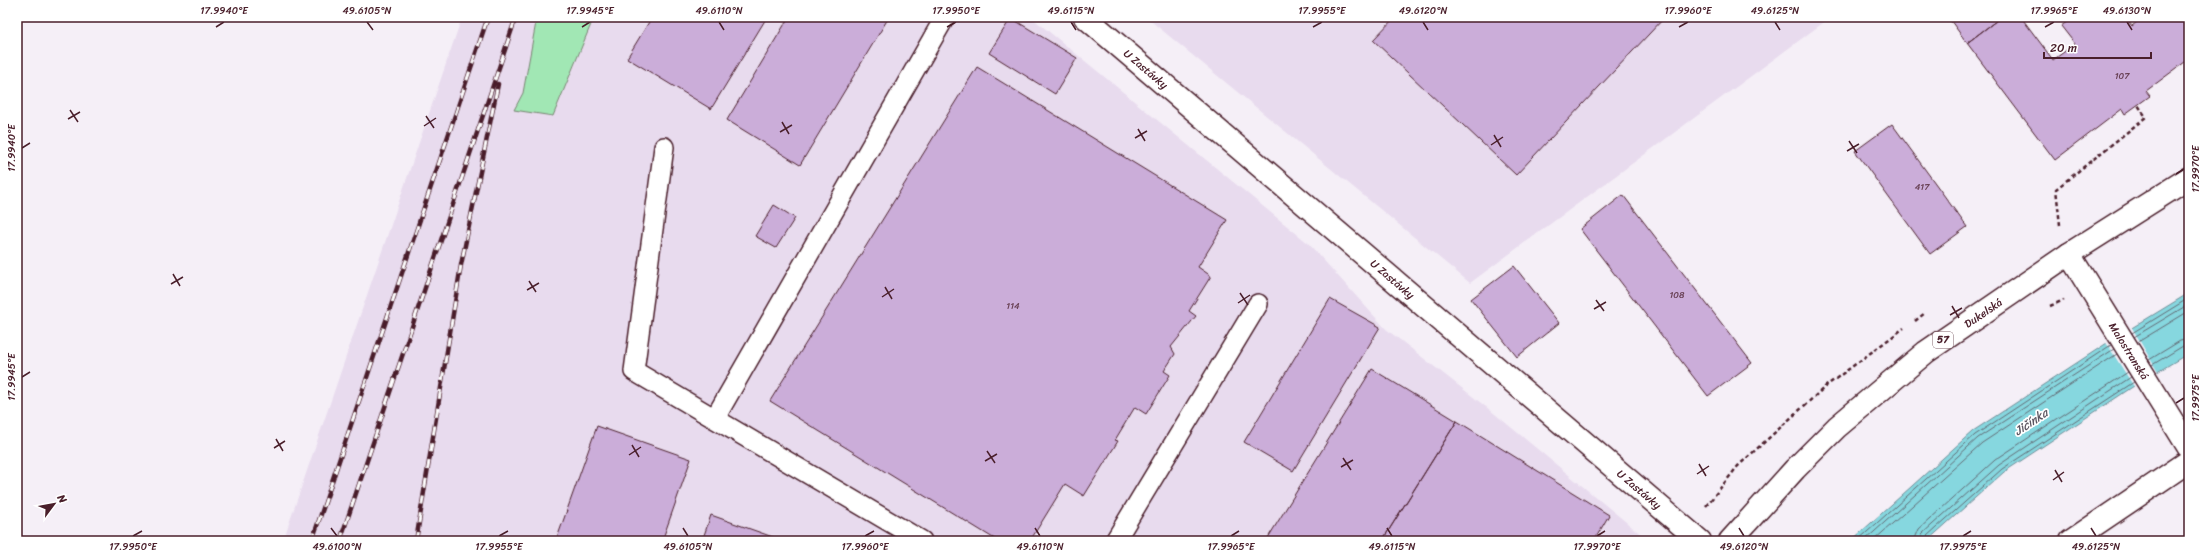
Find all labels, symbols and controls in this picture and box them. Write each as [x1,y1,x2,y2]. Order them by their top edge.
text: 17.9940°E [200,2,249,20]
text: 49.6105°N [342,2,392,20]
text: 17.9945°E [566,2,615,20]
text: 49.6110°N [695,2,743,20]
text: 17.9950°E [932,2,981,20]
text: 49.6115°N [1048,2,1095,20]
text: 17.9955°E [1298,2,1347,20]
text: 49.6120°N [1399,2,1447,20]
text: 17.9960°E [1664,2,1713,20]
text: 49.6125°N [1751,2,1799,20]
text: 17.9965°E [2031,2,2079,20]
text: 49.6130°N [2103,2,2151,20]
scale bar [2044,34,2151,60]
text: 20 m [2050,37,2077,59]
street label: U Zastávky [1119,44,1173,94]
house number: 107 [2115,68,2130,84]
text: 17.9940°E [3,123,21,172]
text: 17.9970°E [2187,144,2205,193]
house number: 417 [1915,179,1930,195]
street label: U Zastávky [1366,254,1419,304]
house number: 108 [1670,287,1685,303]
street label: Dukelská [1960,293,2007,333]
house number: 114 [1006,298,1020,314]
street label: Malostranská [2104,318,2154,384]
road number: 57 [1933,332,1953,348]
text: 17.9945°E [3,352,21,401]
text: 17.9975°E [2187,373,2205,421]
water label: Jičínka [2009,401,2054,441]
street label: U Zastávky [1613,464,1666,514]
north arrow [34,484,74,524]
text: N [51,490,72,508]
text: 17.9950°E [109,538,158,556]
text: 49.6100°N [312,538,362,556]
text: 17.9955°E [475,538,524,556]
text: 49.6105°N [663,538,713,556]
text: 17.9960°E [841,538,890,556]
text: 49.6110°N [1016,538,1064,556]
text: 17.9965°E [1208,538,1256,556]
text: 49.6115°N [1369,538,1416,556]
text: 17.9970°E [1573,538,1622,556]
text: 49.6120°N [1720,538,1768,556]
text: 17.9975°E [1940,538,1988,556]
text: 49.6125°N [2072,538,2120,556]

